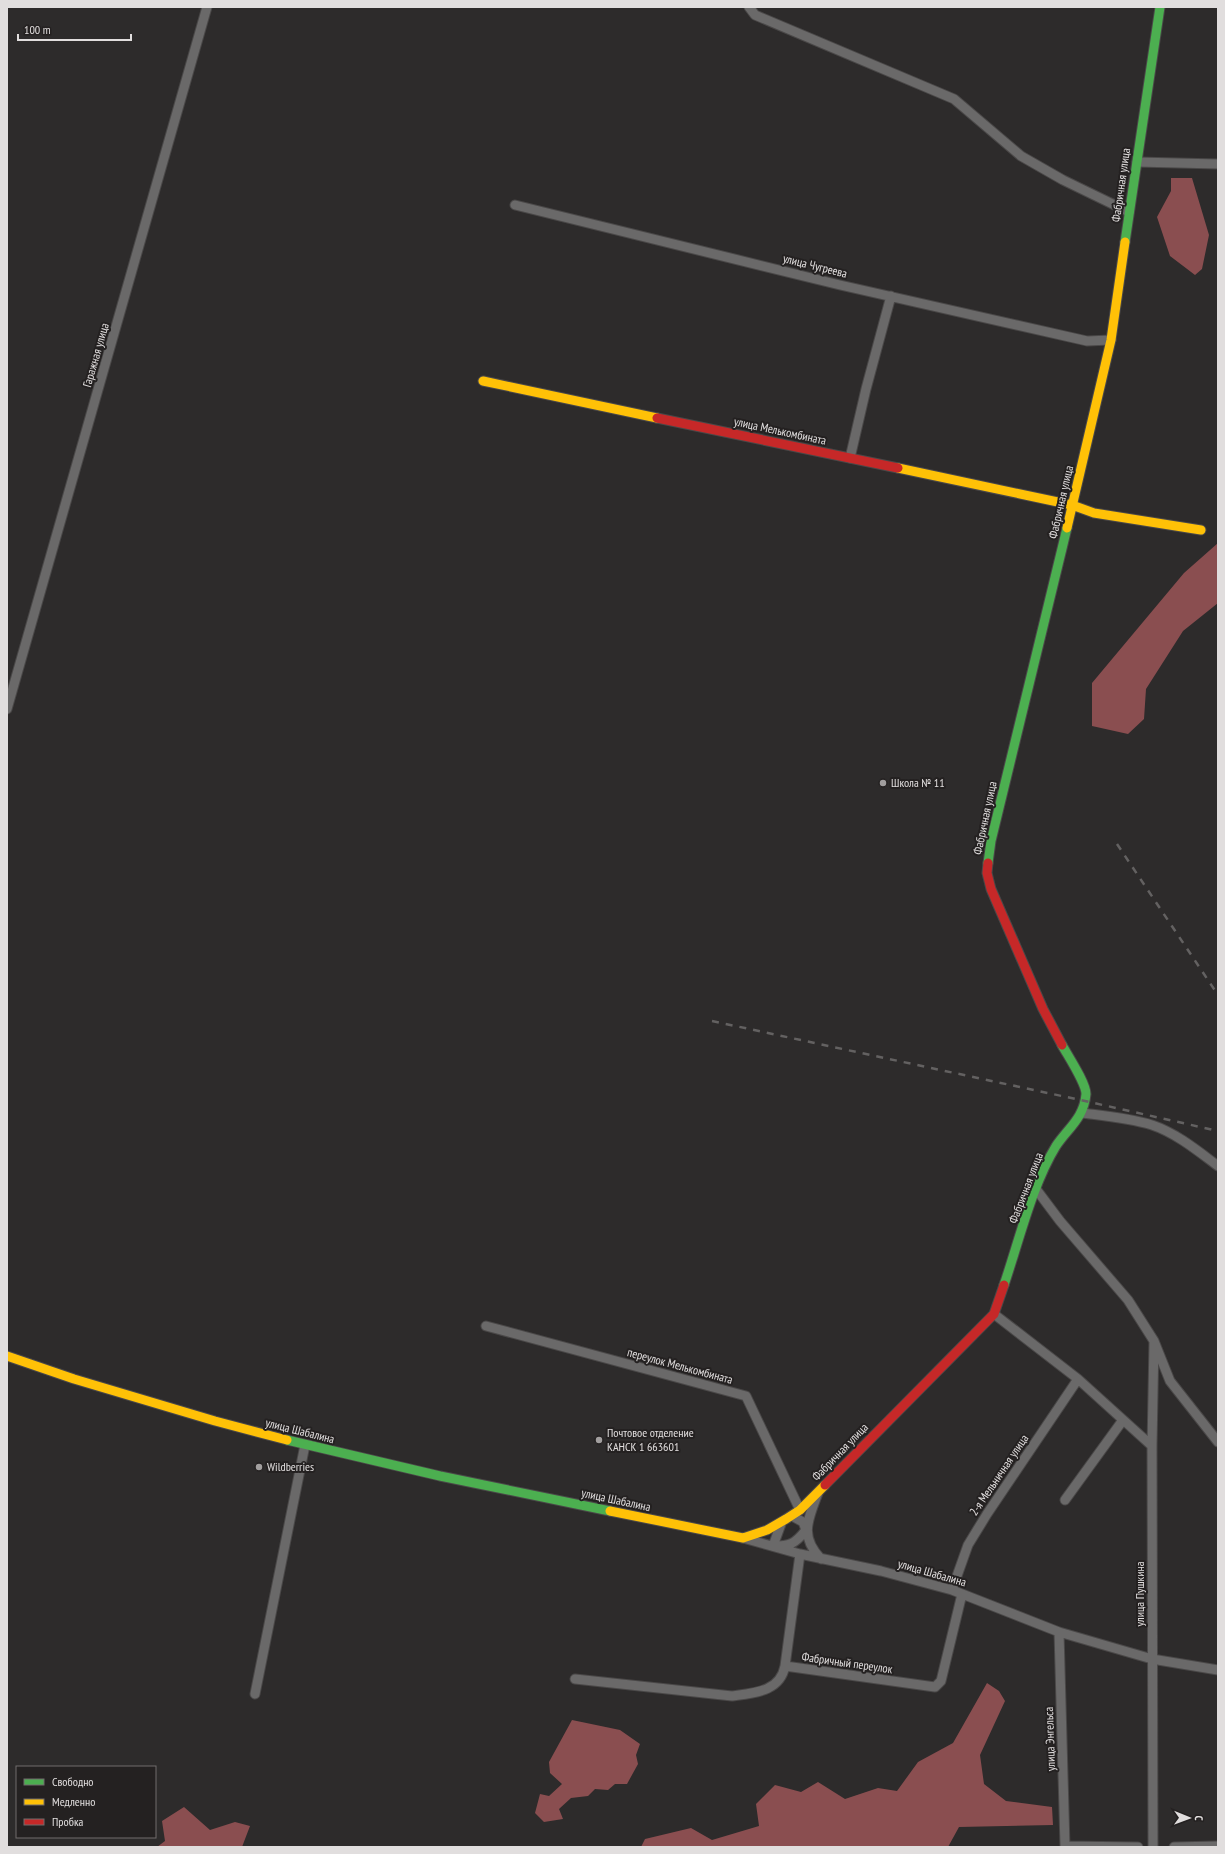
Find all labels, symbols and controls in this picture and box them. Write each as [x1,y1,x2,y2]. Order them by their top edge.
scale bar [18,16,131,42]
text: 100 m [24,22,51,37]
street label: Фабричная улица [1108,147,1133,223]
street label: улица Чугреева [781,250,849,281]
street label: Гаражная улица [79,321,112,389]
street label: улица Мелькомбината [733,413,828,448]
street label: Фабричная улица [1045,464,1076,540]
place label: Школа № 11 [891,775,945,790]
marker: Школа № 11 [878,778,888,788]
street label: Фабричная улица [969,780,1000,856]
street label: Фабричная улица [1005,1150,1046,1225]
street label: переулок Мелькомбината [626,1344,735,1387]
street label: улица Шабалина [264,1415,336,1446]
street label: Фабричная улица [808,1419,871,1484]
place label: Почтовое отделение КАНСК 1 663601 [607,1425,694,1454]
street label: 2-я Мельничная улица [966,1431,1031,1518]
marker: Почтовое отделение КАНСК 1 663601 [594,1435,604,1445]
place label: Wildberries [267,1459,314,1474]
marker: Wildberries [254,1462,264,1472]
street label: улица Шабалина [580,1485,652,1514]
street label: улица Шабалина [896,1556,968,1589]
street label: улица Пушкина [1132,1561,1147,1627]
street label: Фабричный переулок [801,1649,894,1676]
street label: улица Энгельса [1041,1706,1058,1772]
legend [16,1766,156,1838]
text: Свободно [52,1774,94,1789]
text: Медленно [52,1794,95,1809]
north arrow [1169,1798,1209,1838]
text: Пробка [52,1814,84,1829]
text: С [1192,1816,1206,1821]

